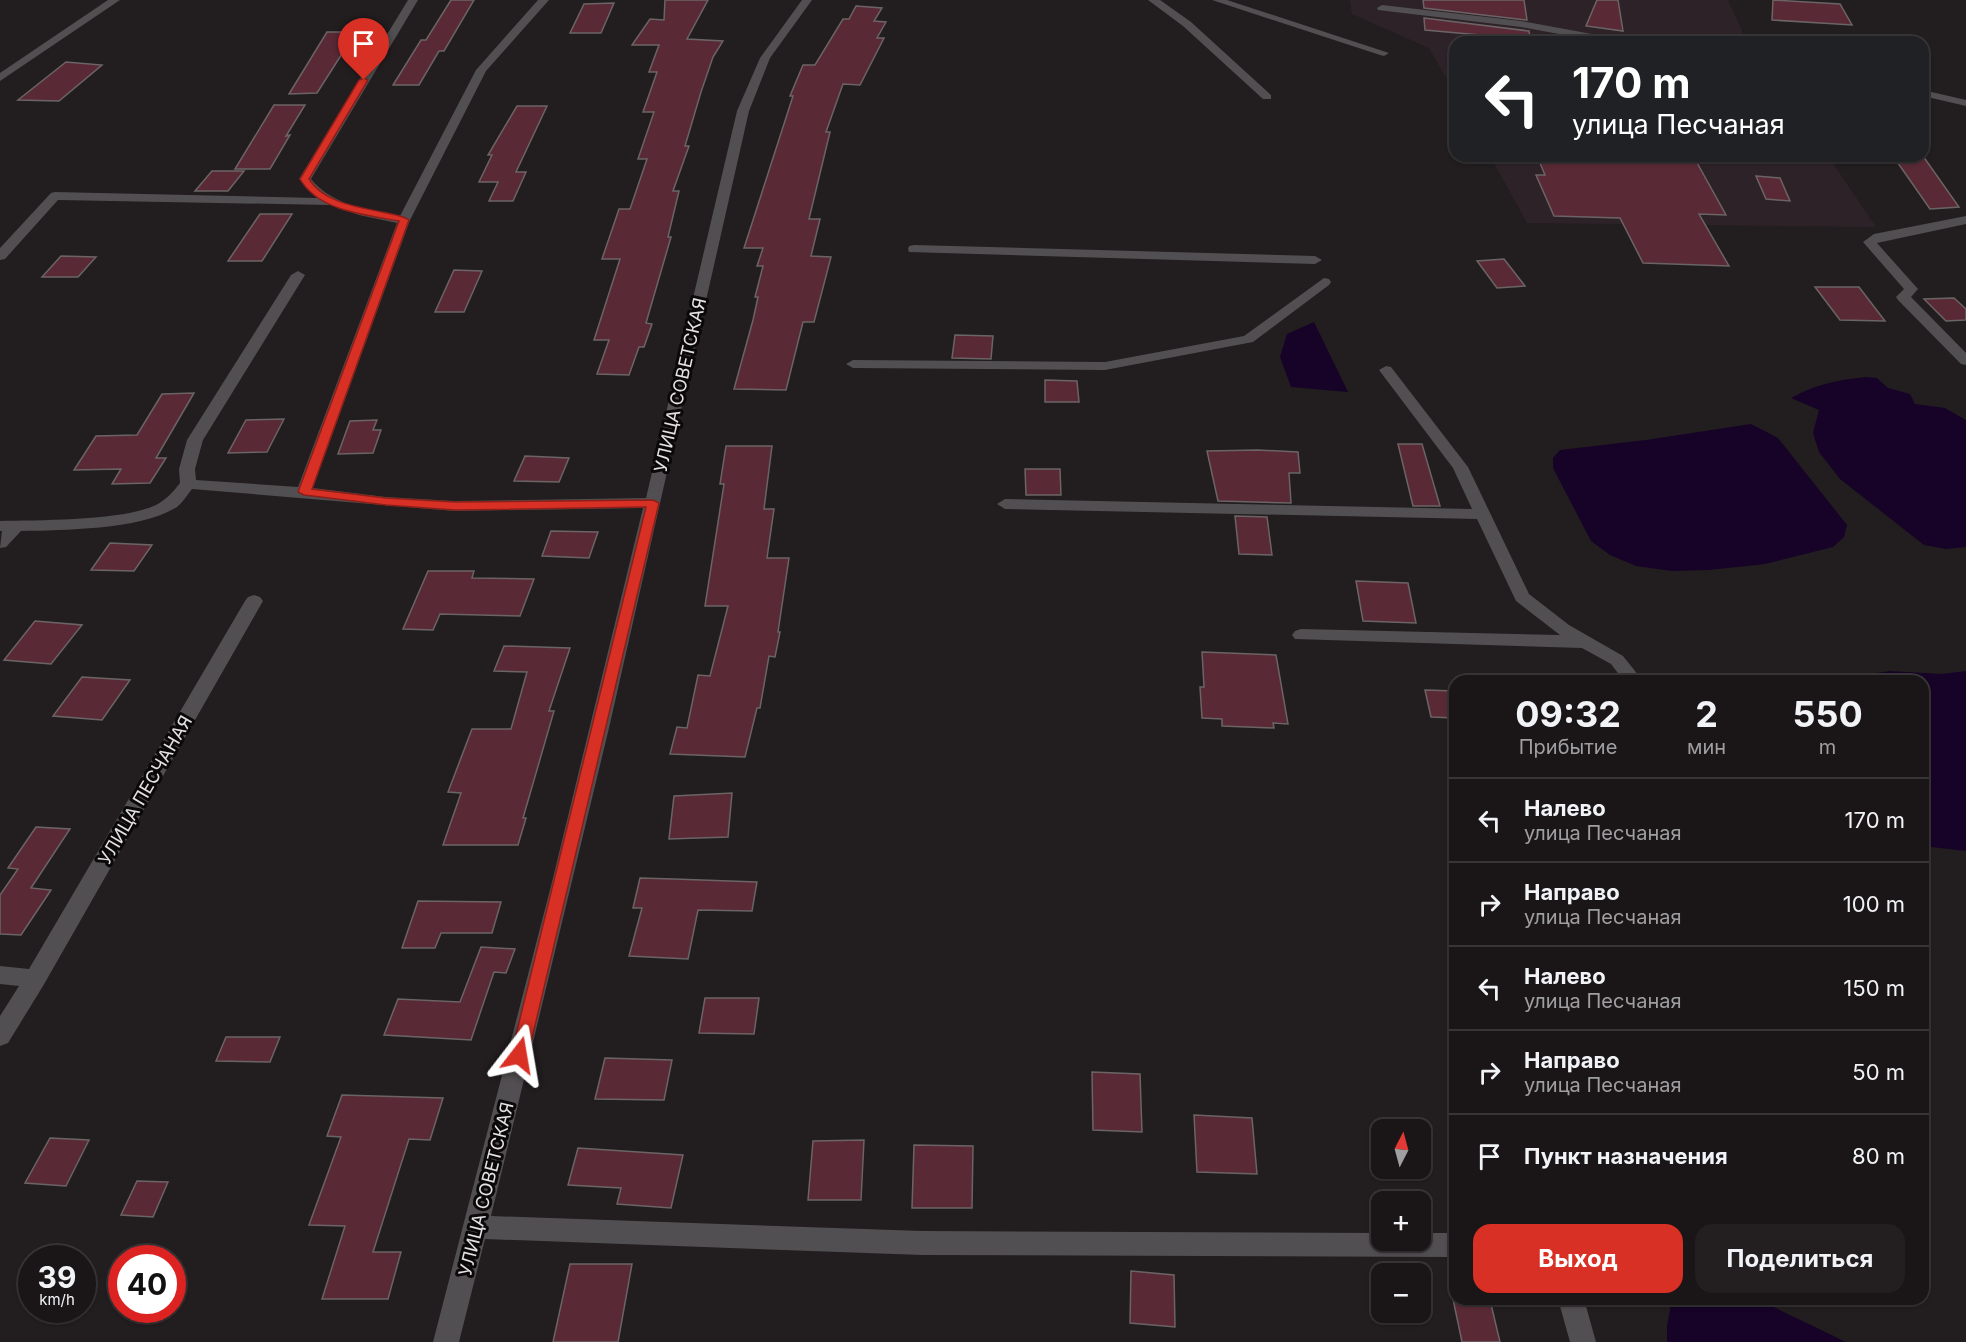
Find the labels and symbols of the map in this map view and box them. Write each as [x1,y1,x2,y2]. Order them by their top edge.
pin [338,18,389,80]
street label: УЛИЦА СОВЕТСКАЯ [650,296,710,474]
street label: УЛИЦА ПЕСЧАНАЯ [94,712,196,868]
position arrow [487,1023,551,1087]
street label: УЛИЦА СОВЕТСКАЯ [454,1100,518,1278]
north arrow [1371,1119,1431,1179]
speed limit sign: 40 [108,1245,186,1323]

